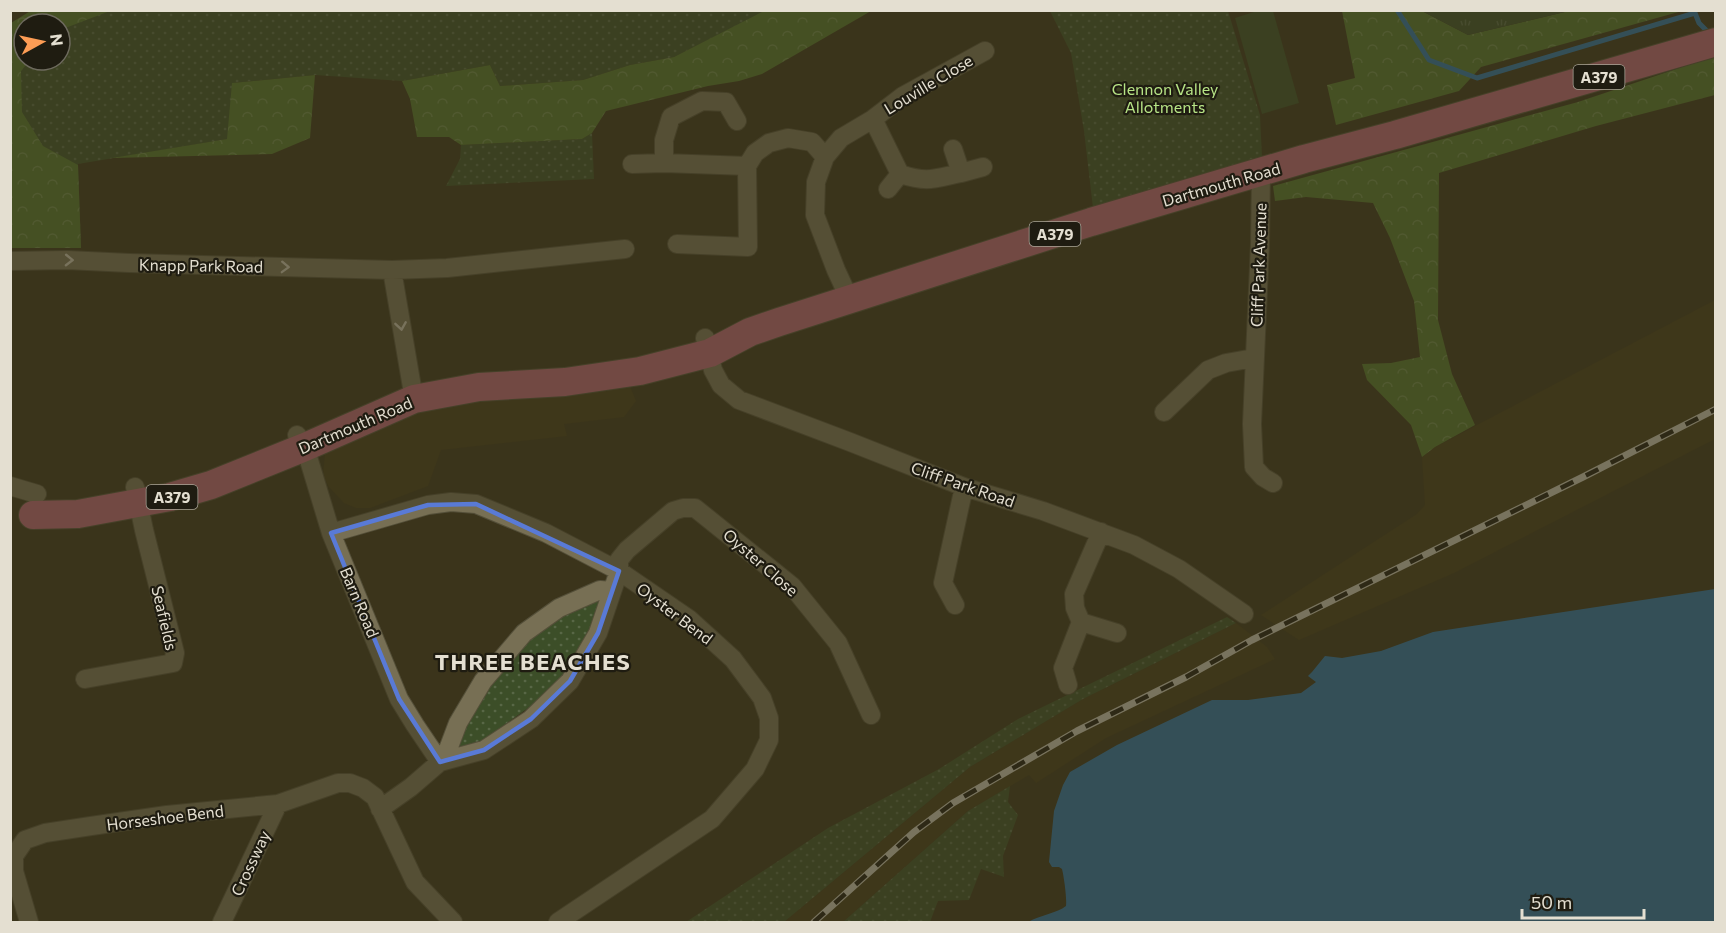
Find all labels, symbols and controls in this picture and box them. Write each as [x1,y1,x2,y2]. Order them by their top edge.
north arrow [12,12,72,72]
text: N [47,33,68,47]
street label: Louville Close [880,50,976,118]
road number: A379 [1574,65,1624,89]
park label: Clennon Valley Allotments [1112,79,1218,116]
street label: Dartmouth Road [1160,158,1282,210]
street label: Cliff Park Avenue [1246,203,1270,327]
road number: A379 [1030,222,1080,246]
one-way arrow [64,254,73,266]
street label: Knapp Park Road [139,254,263,276]
one-way arrow [280,260,289,273]
one-way arrow [394,321,406,331]
street label: Dartmouth Road [295,392,415,458]
street label: Cliff Park Road [909,457,1017,511]
road number: A379 [146,485,198,509]
street label: Oyster Close [720,524,802,600]
street label: Barn Road [337,564,383,640]
street label: Oyster Bend [633,578,717,648]
street label: Seafields [148,584,182,652]
district label: THREE BEACHES [435,648,631,675]
street label: Horseshoe Bend [105,800,225,834]
street label: Crossway [227,827,273,899]
scale bar [1522,882,1644,920]
text: 50 m [1531,891,1572,913]

